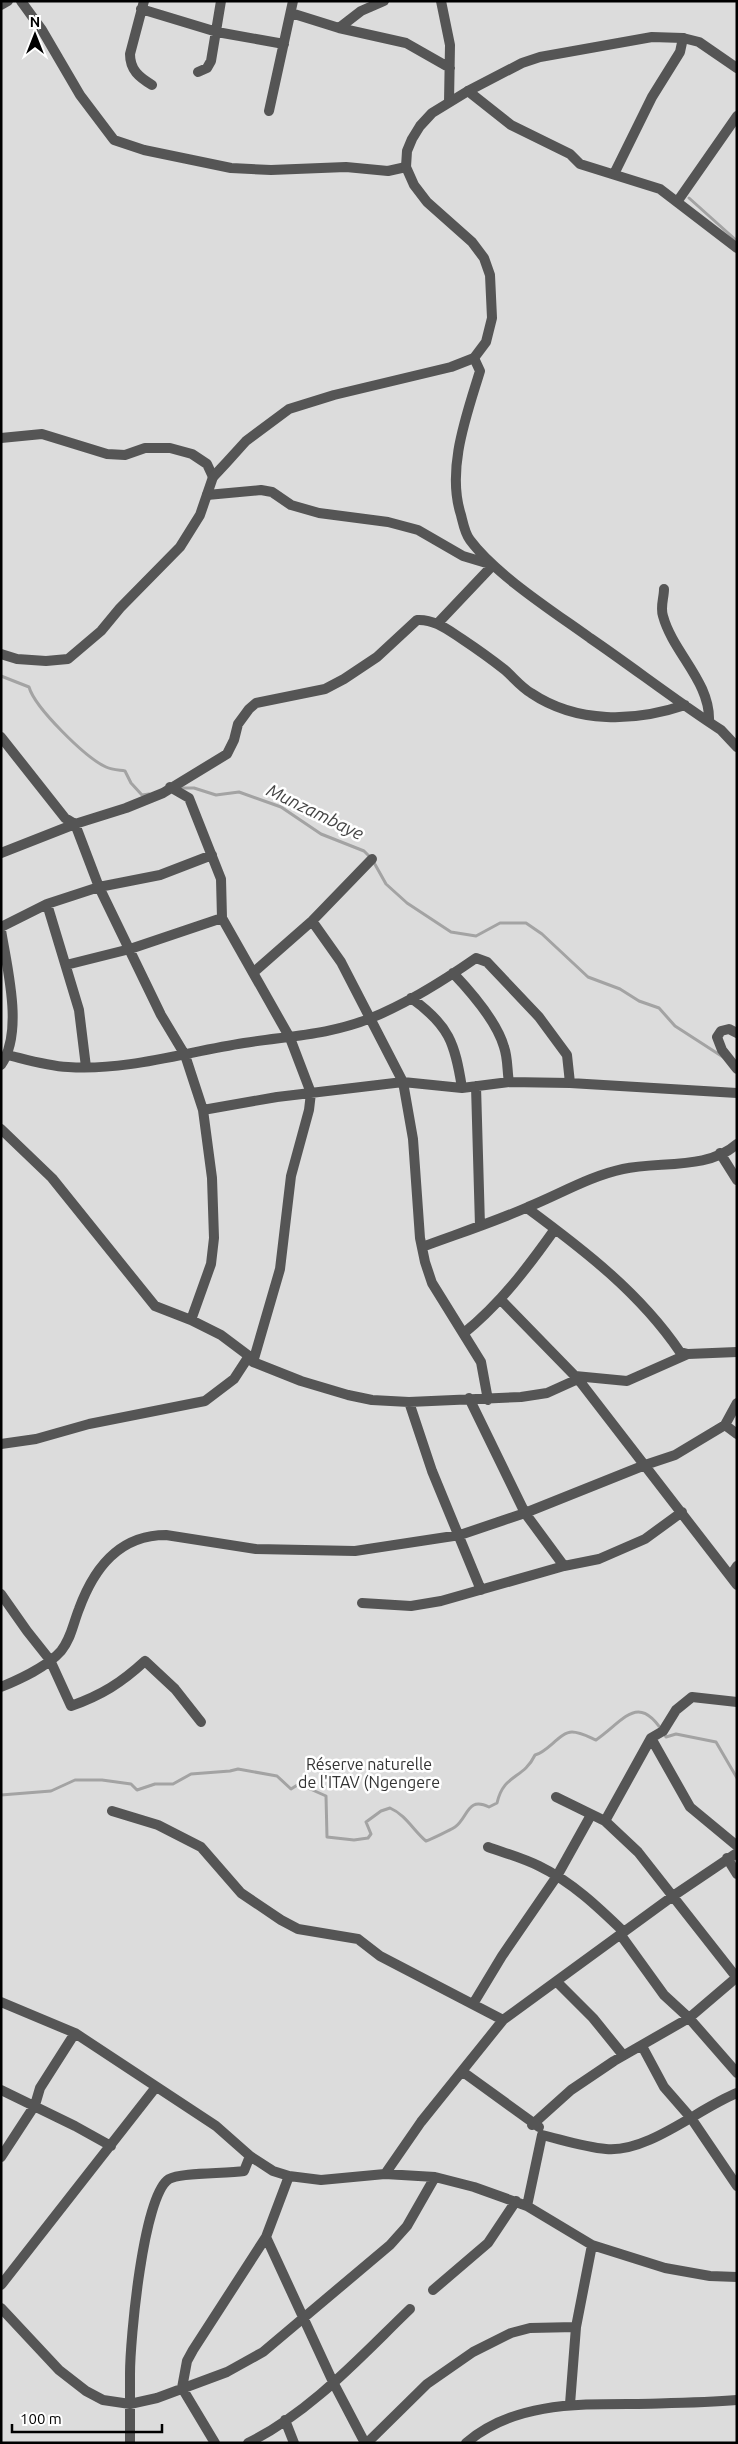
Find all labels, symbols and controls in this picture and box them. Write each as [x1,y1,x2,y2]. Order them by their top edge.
north arrow [10,10,60,60]
text: N [30,14,40,30]
water label: Munzambaye [264,779,367,843]
park label: Réserve naturelle de l'ITAV (Ngengere [298,1755,440,1792]
scale bar [12,2402,162,2434]
text: 100 m [20,2410,62,2427]

